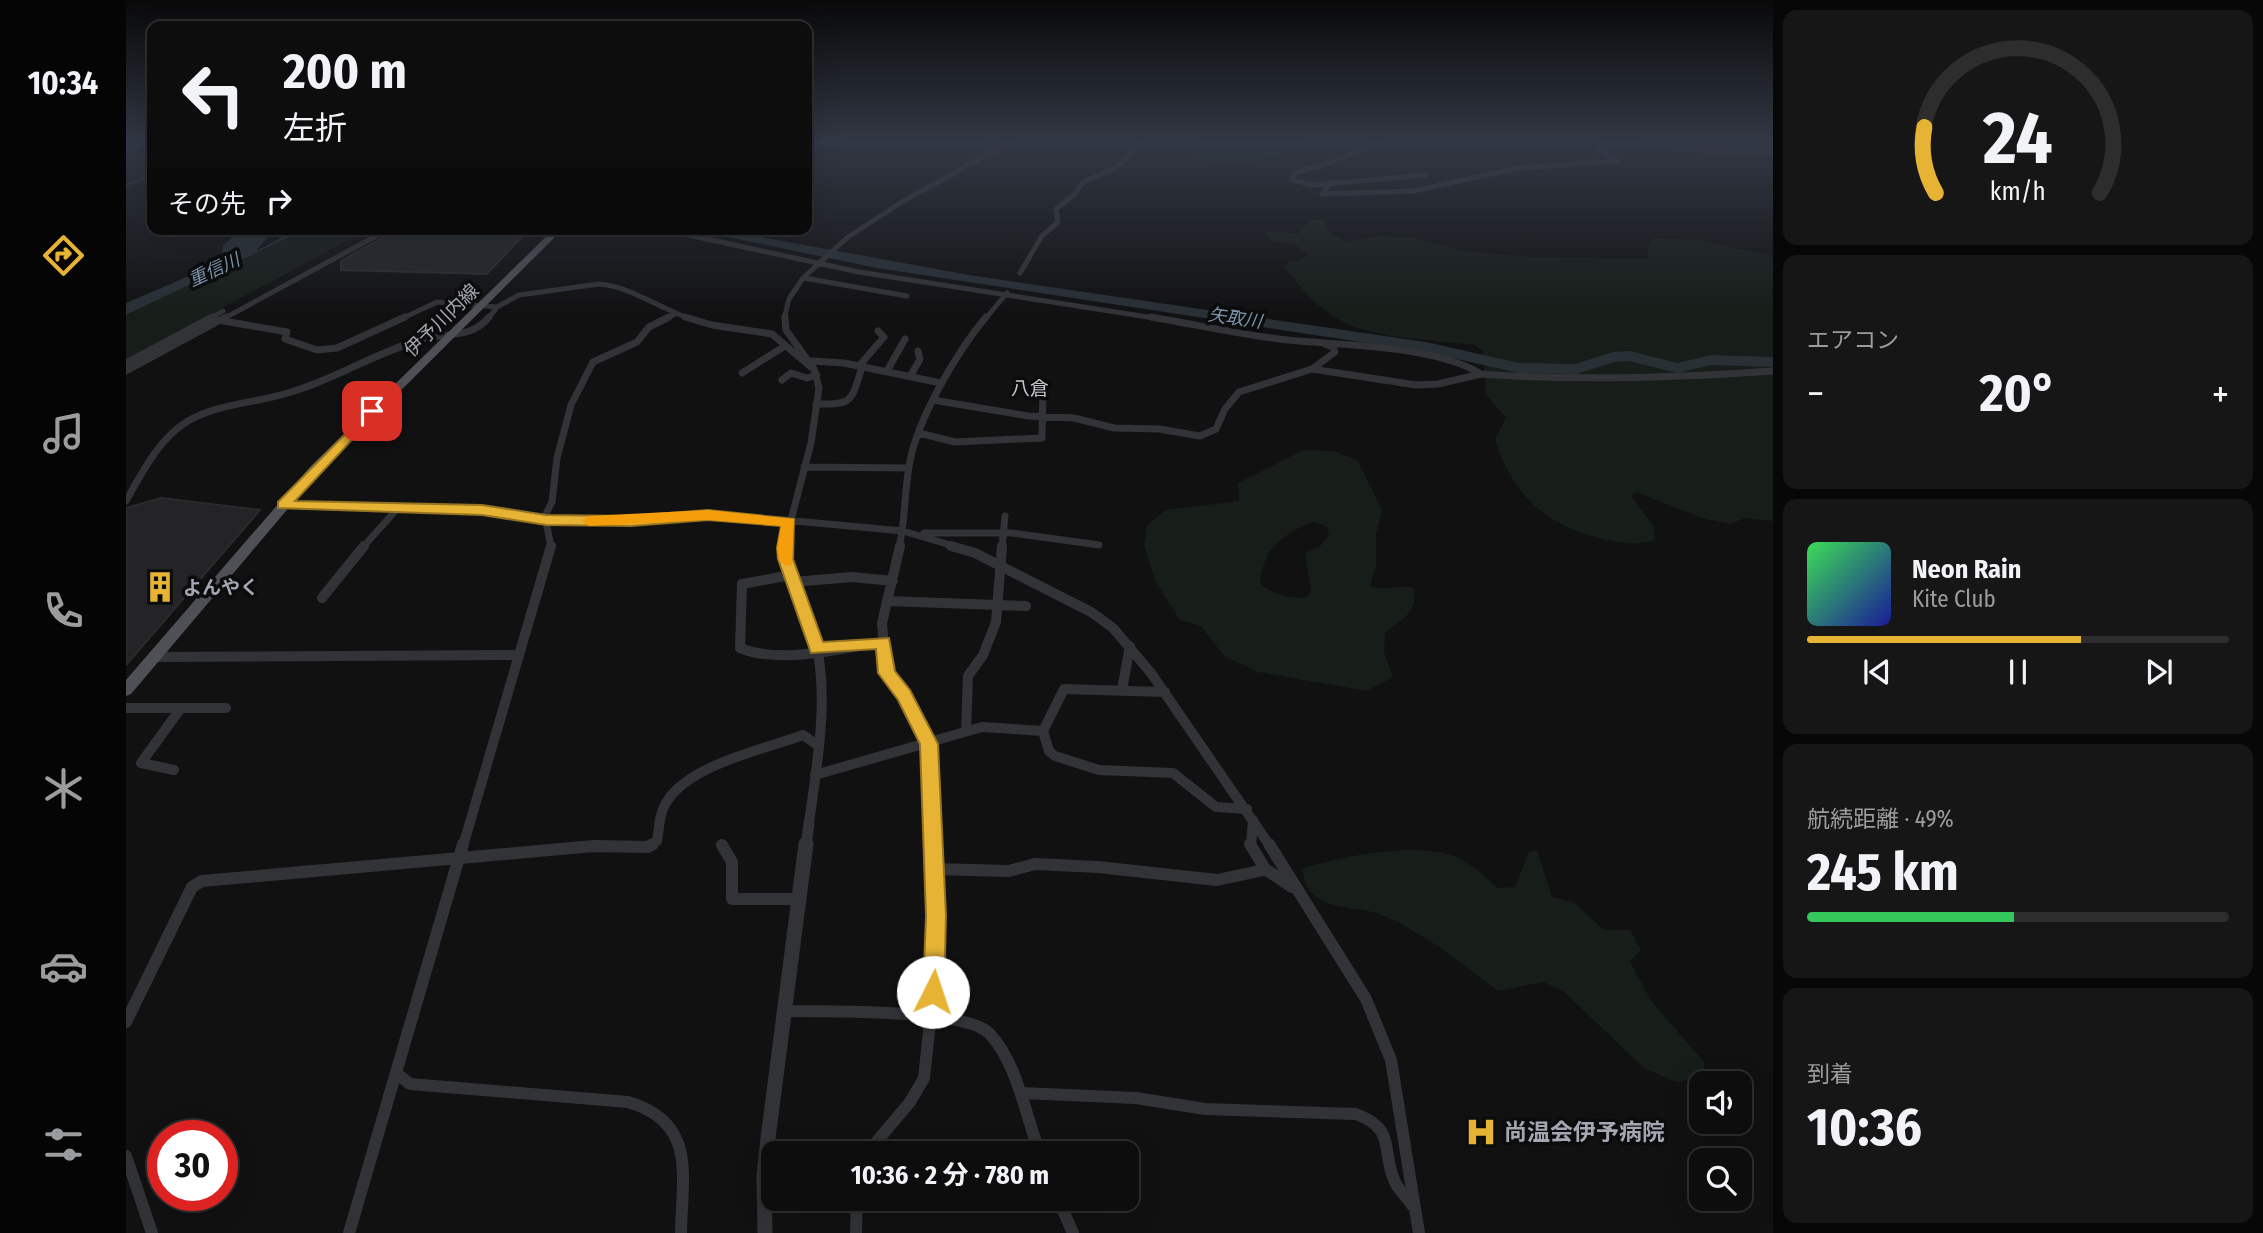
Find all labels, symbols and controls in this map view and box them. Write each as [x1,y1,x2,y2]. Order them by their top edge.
text: 200 m [283,42,407,101]
icon: left [168,49,259,140]
text: 10:34 [28,64,98,102]
text: 24 [1982,96,2053,183]
text: 左折 [283,109,347,147]
text: km/h [1990,177,2046,207]
icon: right [260,182,298,220]
text: その先 [168,189,246,220]
icon: directions [39,231,88,280]
water label: 重信川 [185,248,245,291]
street label: 伊予川内線 [399,279,484,362]
water label: 矢取川 [1207,303,1265,333]
text: エアコン [1807,326,1899,354]
text: 20° [1980,362,2056,425]
text: − [1807,371,1824,417]
text: + [2212,371,2229,417]
district label: 八倉 [1011,377,1049,400]
pin [342,381,402,441]
icon: arrive [353,392,391,430]
icon: music [39,409,88,458]
text: Neon Rain [1912,554,2021,585]
building icon: よんやく [143,570,177,604]
place label: よんやく [183,576,259,599]
text: Kite Club [1912,585,1996,613]
icon: phone [39,586,88,635]
icon: previous [1858,653,1896,691]
icon: pause [1999,653,2037,691]
icon: next [2140,653,2178,691]
icon: climate [39,764,88,813]
text: 航続距離 · 49% [1807,805,1954,833]
text: 245 km [1807,841,1959,904]
icon: car [39,942,88,991]
position arrow [896,955,970,1029]
text: 到着 [1807,1060,1853,1088]
map controls [1689,1071,1752,1211]
button: sound [1689,1071,1752,1134]
text: 10:36 [1807,1096,1922,1159]
hospital icon: 尚温会伊予病院 [1464,1115,1498,1149]
place label: 尚温会伊予病院 [1504,1118,1665,1146]
icon: filters [39,1120,88,1169]
speed limit sign: 30 [147,1120,238,1211]
button: search [1689,1148,1752,1211]
text: 10:36 · 2 分 · 780 m [851,1160,1049,1191]

